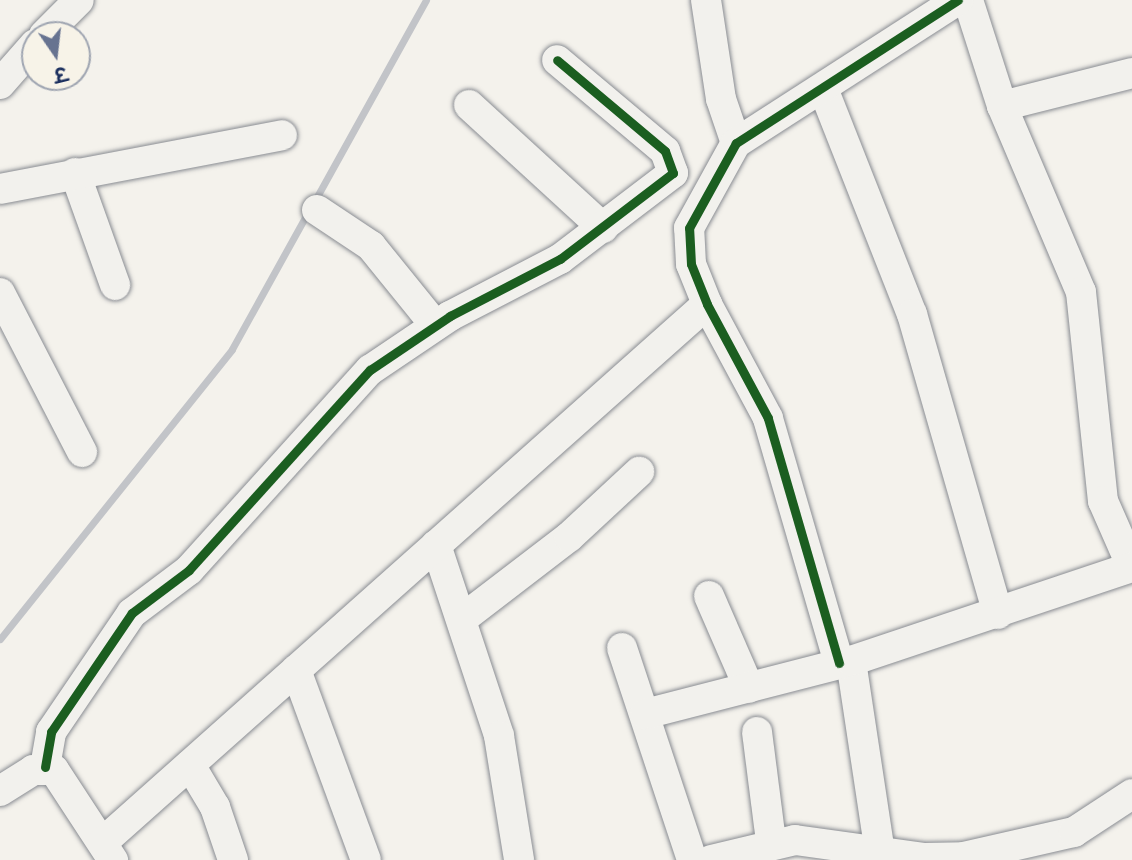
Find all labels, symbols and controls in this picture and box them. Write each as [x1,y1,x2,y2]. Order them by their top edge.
north arrow [21,21,91,91]
text: उ [51,60,70,89]

